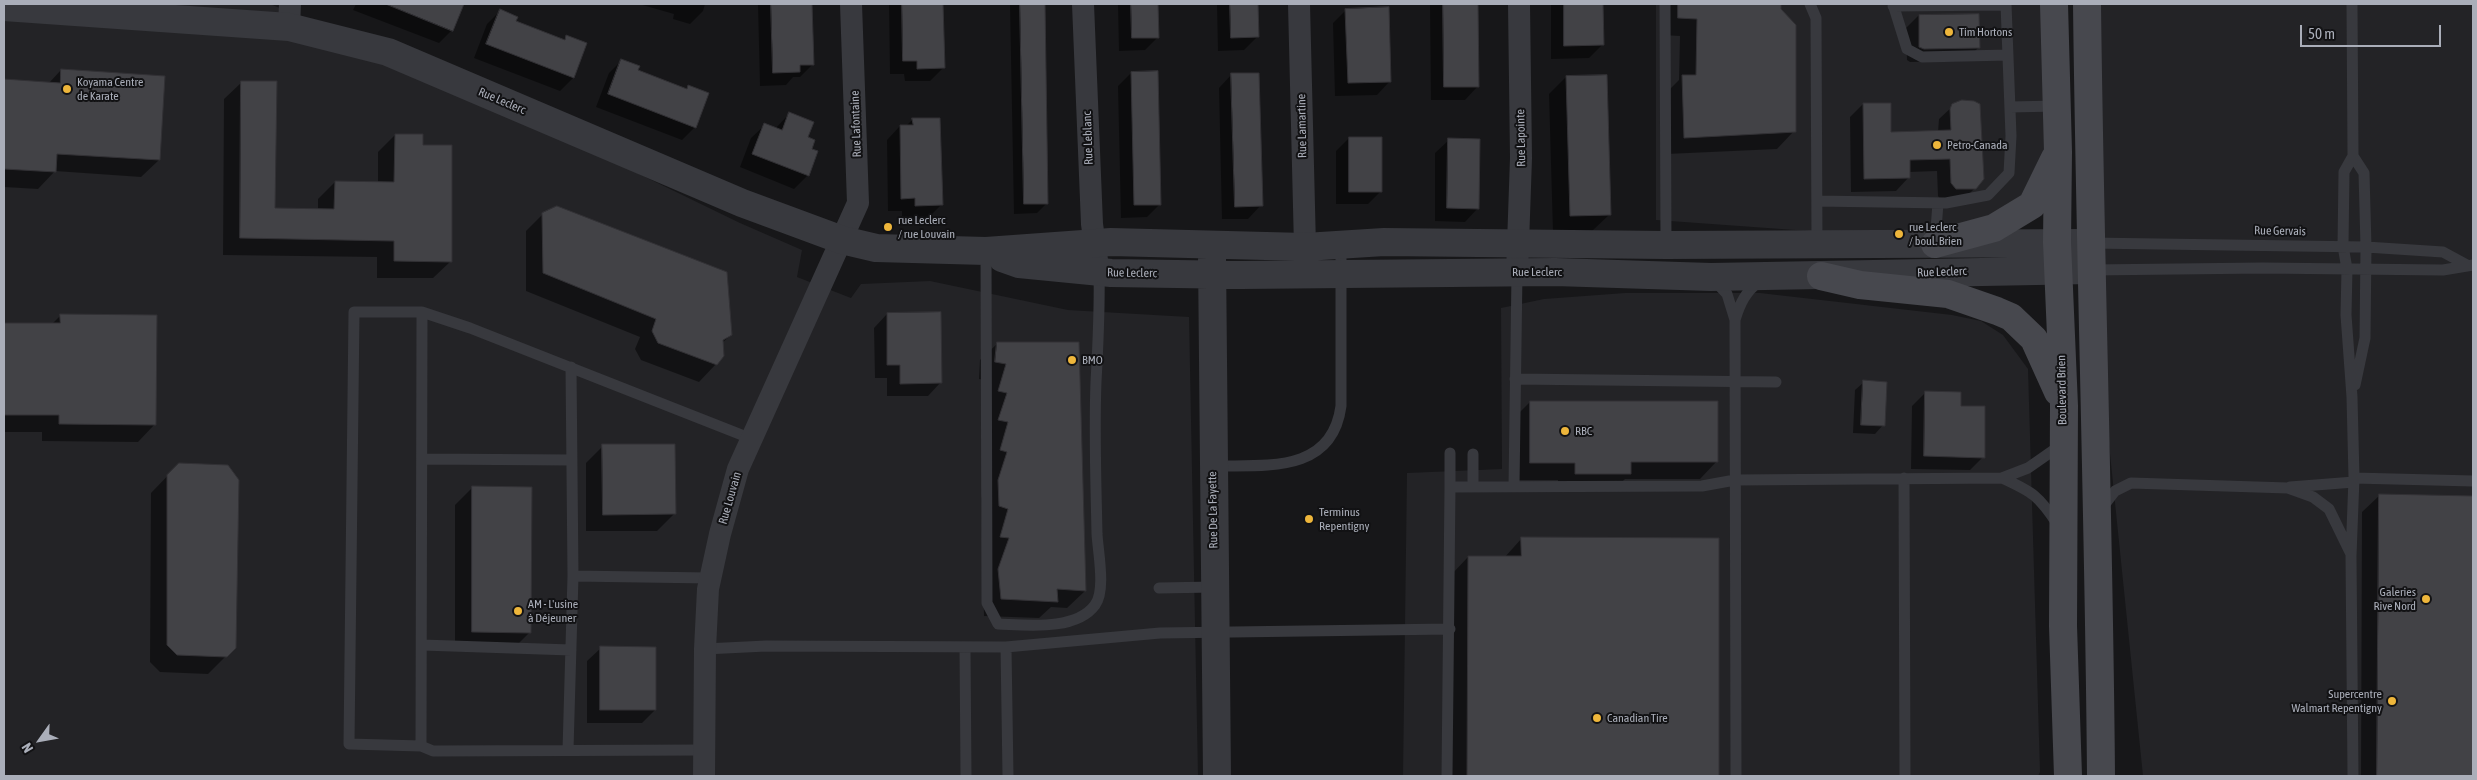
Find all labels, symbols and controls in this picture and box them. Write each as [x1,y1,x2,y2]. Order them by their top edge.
scale bar [2302,15,2443,47]
place label: Tim Hortons [1959,25,2012,39]
text: 50 m [2308,25,2335,42]
marker: Tim Hortons [1943,26,1955,38]
place label: Koyama Centre de Karate [77,75,144,103]
marker: Koyama Centre de Karate [61,83,73,95]
street label: Rue Leclerc [476,85,528,117]
street label: Rue Lafontaine [848,90,864,158]
street label: Rue Lamartine [1294,94,1310,158]
street label: Rue Lapointe [1513,109,1529,167]
street label: Rue Leblanc [1080,111,1096,165]
place label: Petro-Canada [1947,138,2007,152]
marker: Petro-Canada [1931,139,1943,151]
place label: rue Leclerc / rue Louvain [898,213,955,241]
place label: rue Leclerc / boul. Brien [1909,220,1962,248]
marker: rue Leclerc / rue Louvain [882,221,894,233]
street label: Rue Gervais [2254,223,2306,239]
marker: rue Leclerc / boul. Brien [1893,228,1905,240]
street label: Rue Leclerc [1917,264,1967,280]
street label: Rue Leclerc [1107,265,1157,281]
street label: Rue Leclerc [1512,265,1562,279]
place label: BMO [1082,353,1103,367]
marker: BMO [1066,354,1078,366]
street label: Boulevard Brien [2054,355,2070,425]
place label: RBC [1575,424,1592,438]
marker: RBC [1559,425,1571,437]
street label: Rue Louvain [716,470,744,526]
street label: Rue De La Fayette [1205,471,1221,549]
place label: Terminus Repentigny [1319,505,1370,533]
marker: Terminus Repentigny [1303,513,1315,525]
place label: Galeries Rive Nord [2373,585,2416,613]
marker: Galeries Rive Nord [2420,593,2432,605]
place label: AM - L'usine à Déjeuner [528,597,578,625]
marker: AM - L'usine à Déjeuner [512,605,524,617]
place label: Supercentre Walmart Repentigny [2292,687,2382,715]
marker: Supercentre Walmart Repentigny [2386,695,2398,707]
place label: Canadian Tire [1607,711,1668,725]
marker: Canadian Tire [1591,712,1603,724]
north arrow [15,715,65,765]
text: N [18,740,36,756]

